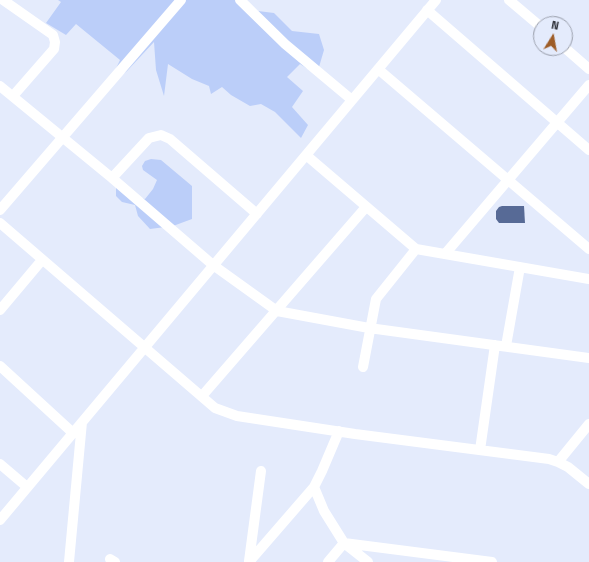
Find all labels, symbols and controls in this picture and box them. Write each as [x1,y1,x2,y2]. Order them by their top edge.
north arrow [533,16,573,56]
text: N [550,17,560,34]

